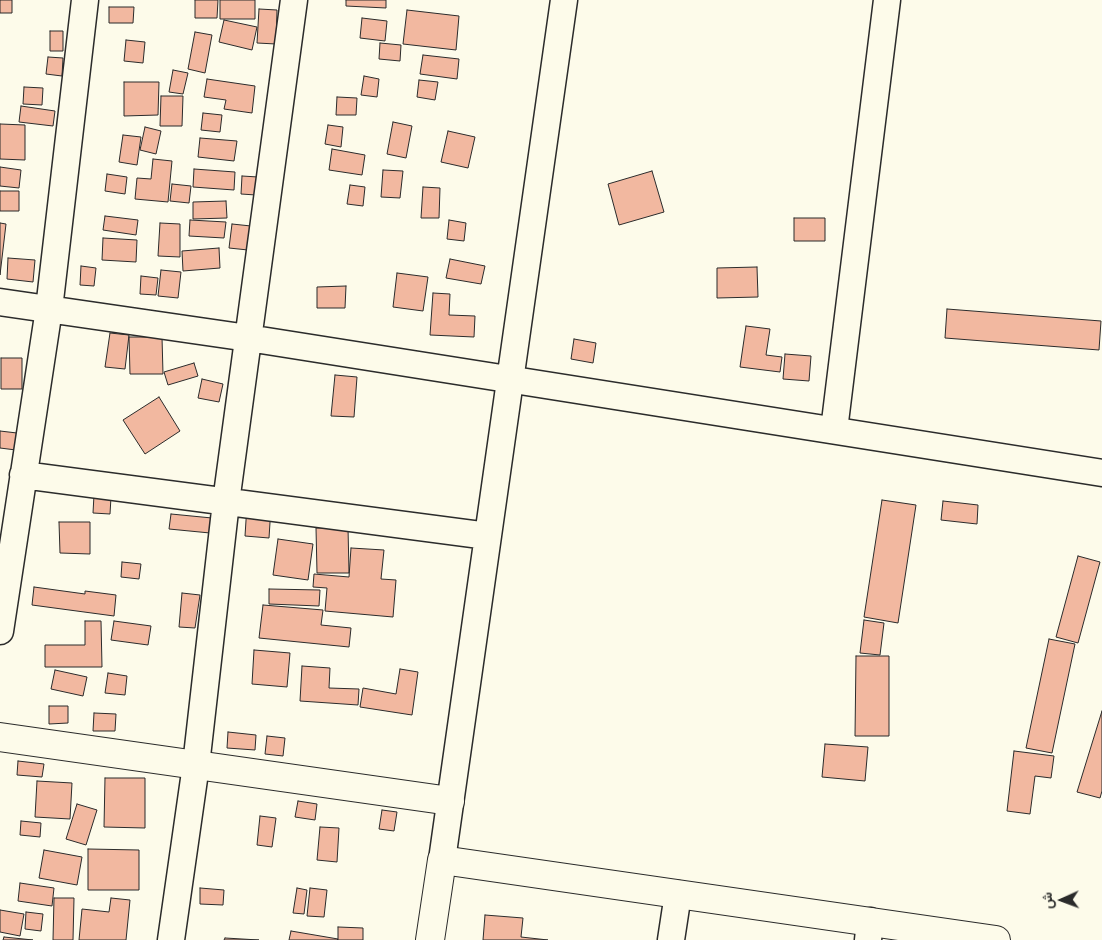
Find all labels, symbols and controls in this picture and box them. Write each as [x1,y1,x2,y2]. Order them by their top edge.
north arrow [1037,875,1087,925]
text: ش [1038,892,1055,909]

